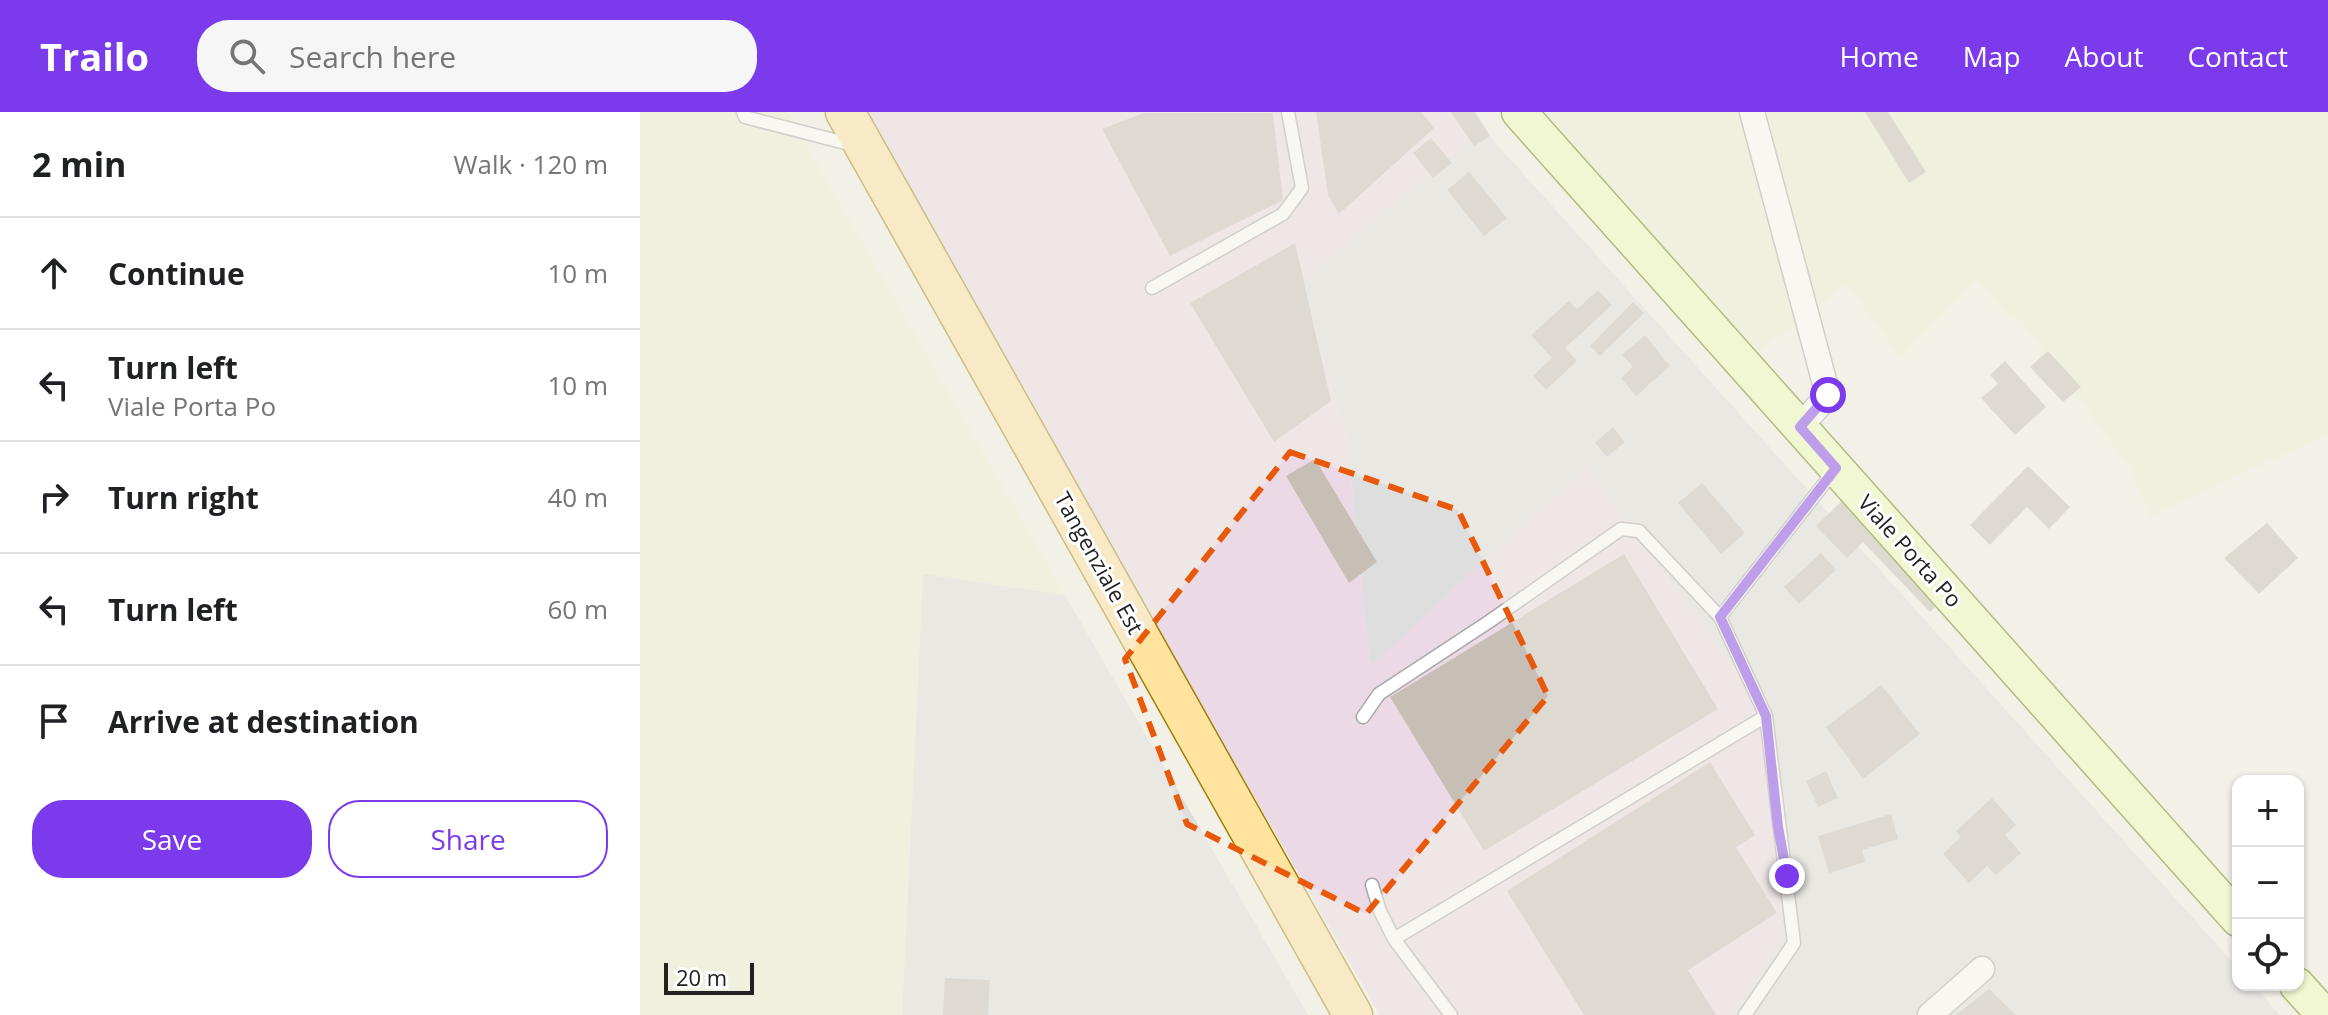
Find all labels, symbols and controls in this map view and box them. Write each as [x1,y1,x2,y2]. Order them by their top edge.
search box [197,20,757,92]
text: Trailo [40,30,149,82]
icon: search [225,34,269,78]
text: Search here [289,36,456,77]
text: Home [1840,37,1919,75]
text: Map [1963,37,2021,75]
text: About [2065,37,2143,75]
text: Contact [2187,37,2288,75]
text: 2 min [32,141,126,187]
text: Walk · 120 m [454,146,608,182]
icon: ahead [32,251,76,295]
text: Continue [108,253,245,294]
text: 10 m [547,255,608,291]
text: Turn left [108,347,238,388]
icon: left [32,363,76,407]
text: 10 m [547,367,608,403]
route start [1810,377,1846,413]
text: Viale Porta Po [108,388,276,424]
icon: right [32,475,76,519]
text: Turn right [108,477,259,518]
text: 40 m [547,479,608,515]
street label: Tangenziale Est [1048,486,1151,639]
street label: Viale Porta Po [1852,487,1969,613]
icon: left [32,587,76,631]
text: Turn left [108,589,238,630]
text: 60 m [547,591,608,627]
icon: arrive [32,699,76,743]
text: Arrive at destination [108,701,419,742]
map controls [2232,775,2304,991]
button: + [2232,775,2304,847]
button: Save [32,800,312,878]
button: Share [328,800,608,878]
button: − [2232,847,2304,919]
route end [1769,858,1805,894]
button: locate [2232,919,2304,991]
scale bar [664,959,754,995]
text: 20 m [676,962,727,992]

